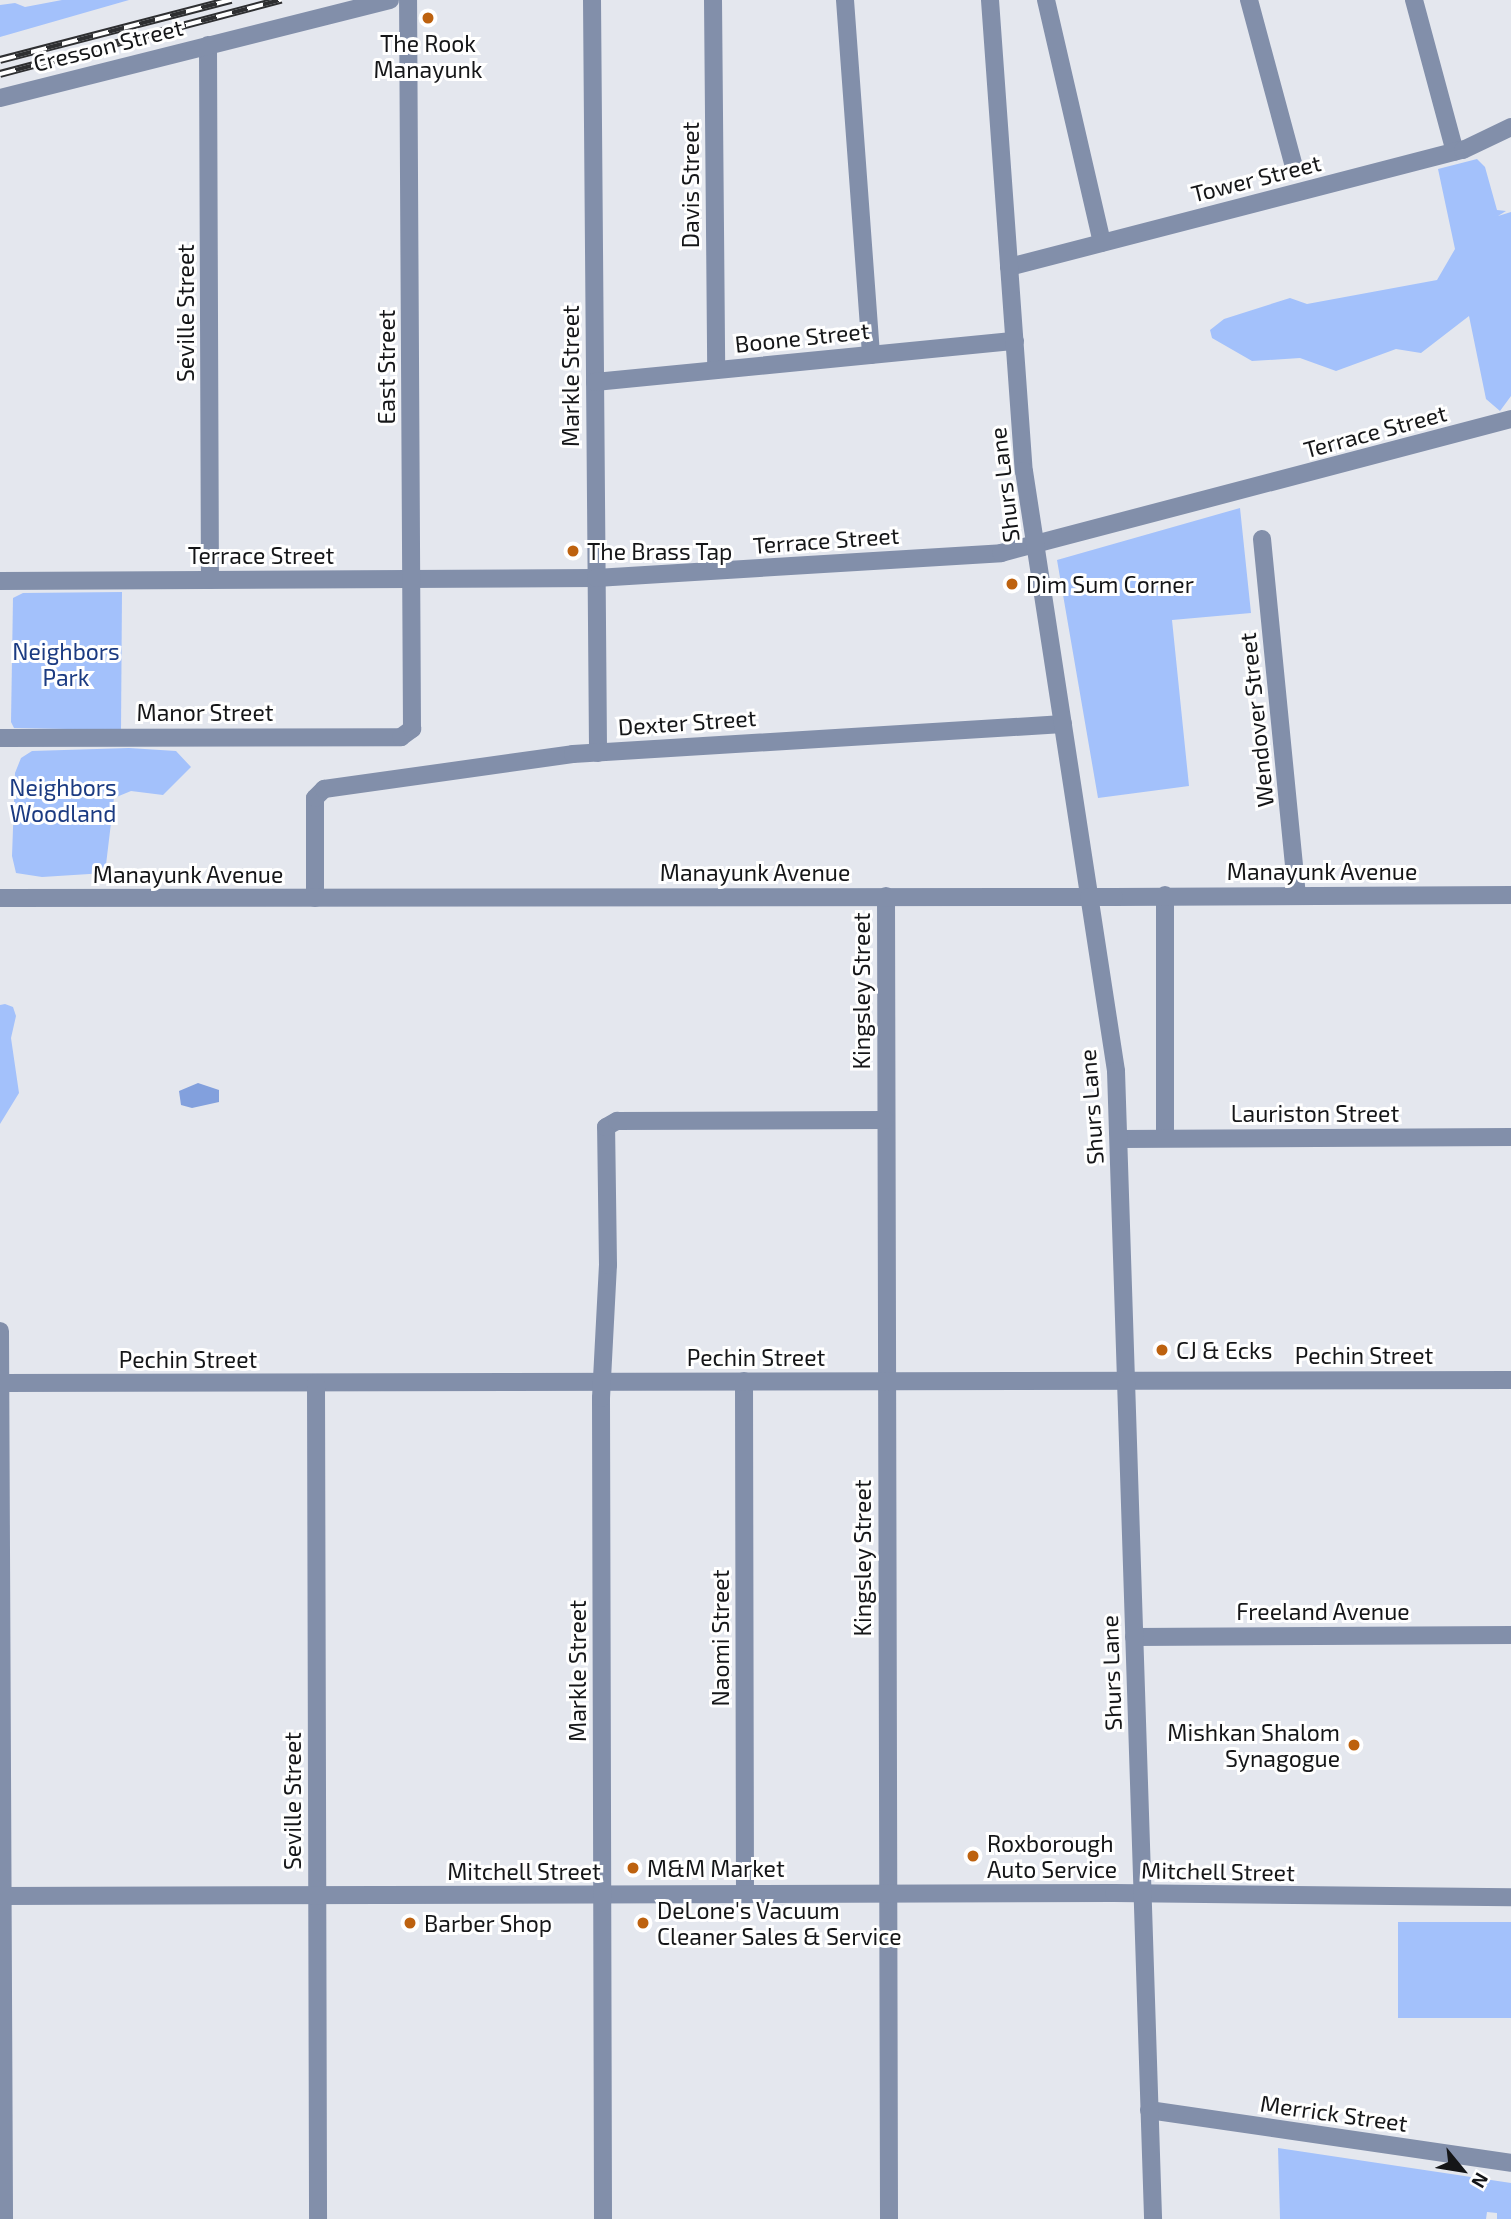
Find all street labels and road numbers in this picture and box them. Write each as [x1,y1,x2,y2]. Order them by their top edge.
street label: Cresson Street [30,13,186,77]
street label: Davis Street [676,122,704,248]
street label: Tower Street [1188,148,1324,208]
street label: Seville Street [171,244,199,382]
street label: Markle Street [556,305,584,447]
street label: East Street [372,310,400,424]
street label: Boone Street [733,316,871,358]
street label: Terrace Street [1301,399,1449,463]
street label: Shurs Lane [983,426,1025,544]
street label: Terrace Street [752,521,900,559]
street label: Terrace Street [188,541,334,569]
street label: Wendover Street [1233,631,1279,809]
street label: Manor Street [136,698,274,726]
street label: Dexter Street [617,703,757,741]
street label: Manayunk Avenue [1226,857,1418,885]
street label: Manayunk Avenue [659,858,851,886]
street label: Manayunk Avenue [92,860,284,888]
street label: Kingsley Street [847,912,875,1070]
street label: Shurs Lane [1073,1048,1109,1166]
street label: Lauriston Street [1231,1099,1399,1127]
street label: Pechin Street [1295,1341,1433,1369]
street label: Pechin Street [687,1343,825,1371]
street label: Pechin Street [119,1345,257,1373]
street label: Kingsley Street [848,1479,876,1637]
street label: Naomi Street [706,1570,734,1706]
street label: Freeland Avenue [1236,1597,1410,1625]
street label: Markle Street [563,1600,591,1742]
street label: Shurs Lane [1095,1615,1127,1731]
street label: Seville Street [278,1732,306,1870]
street label: Mitchell Street [1141,1856,1295,1886]
street label: Mitchell Street [447,1857,601,1885]
street label: Merrick Street [1258,2089,1410,2137]

